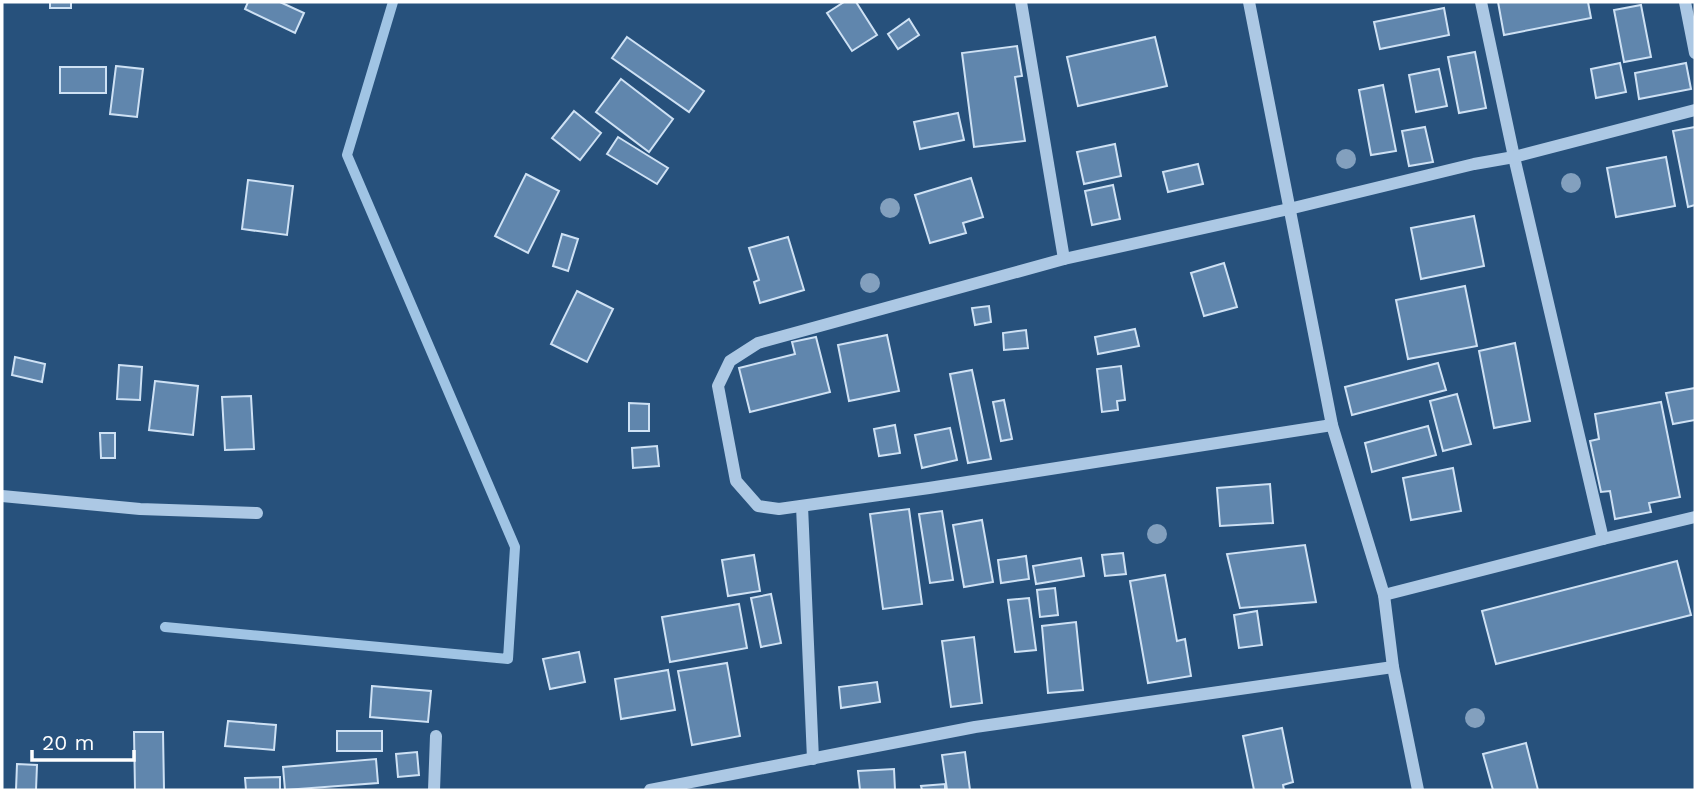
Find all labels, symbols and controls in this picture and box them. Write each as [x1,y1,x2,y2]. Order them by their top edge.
scale bar [32,718,133,762]
text: 20 m [42,730,94,755]

